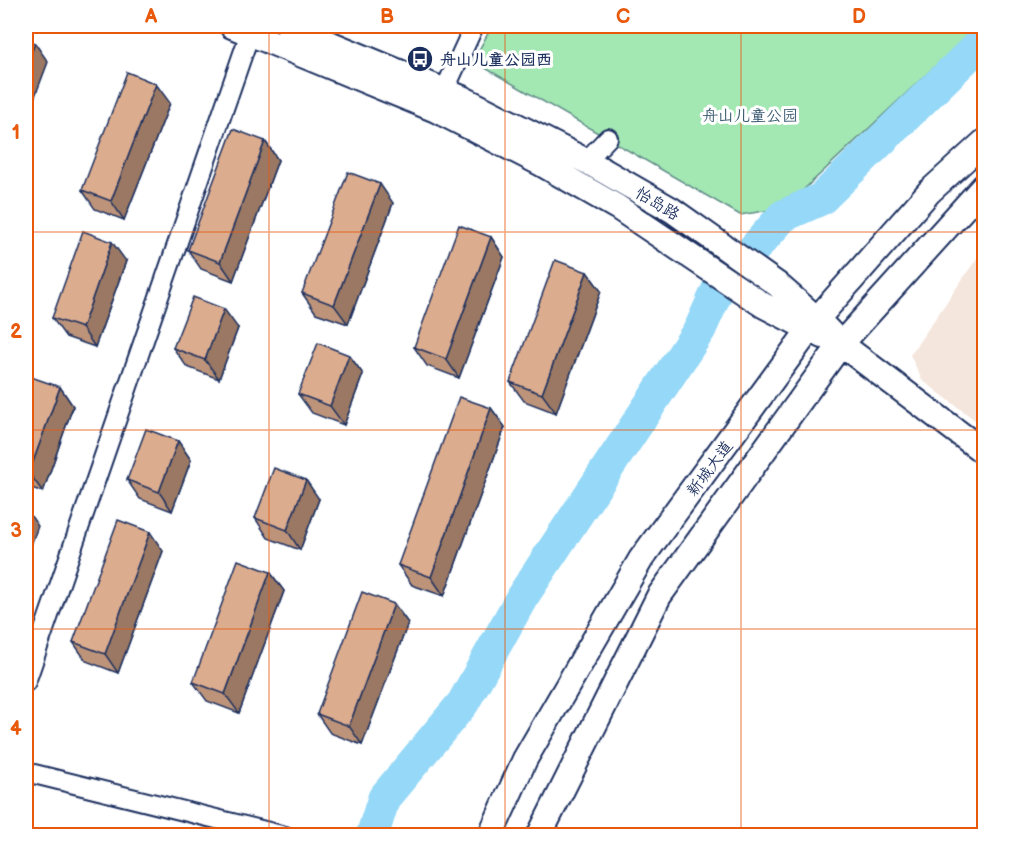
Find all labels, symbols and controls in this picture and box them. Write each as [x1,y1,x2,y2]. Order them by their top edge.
text: A [144,5,158,29]
text: B [380,5,394,29]
text: C [616,5,630,29]
text: D [852,5,866,29]
bus stop icon: 舟山儿童公园西 [405,44,435,74]
place label: 舟山儿童公园西 [440,51,552,70]
park label: 舟山儿童公园 [702,107,798,126]
text: 1 [12,121,20,145]
street label: 怡岛路 [632,184,683,225]
text: 2 [10,320,22,344]
street label: 新城大道 [683,438,737,500]
text: 3 [10,519,22,543]
text: 4 [10,717,22,741]

